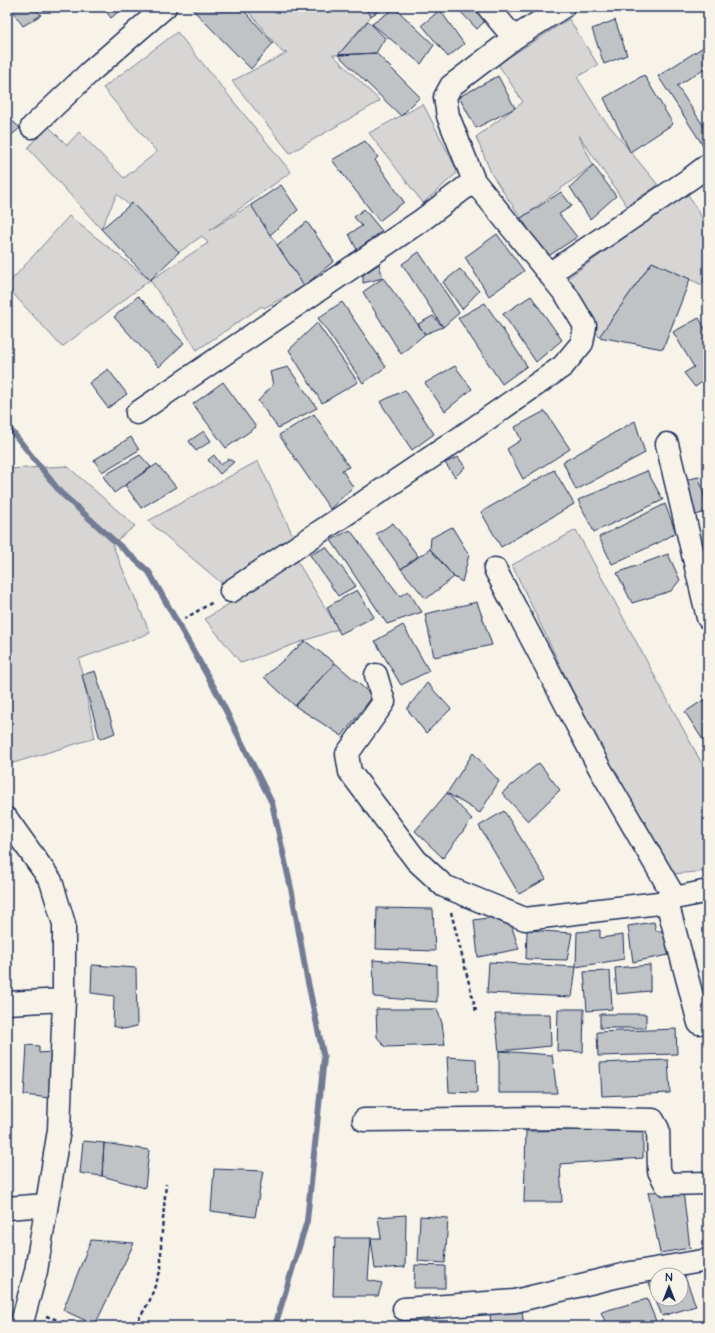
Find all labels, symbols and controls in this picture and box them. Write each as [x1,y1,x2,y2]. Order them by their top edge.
north arrow [649,1267,689,1307]
text: N [666,1270,673,1285]

